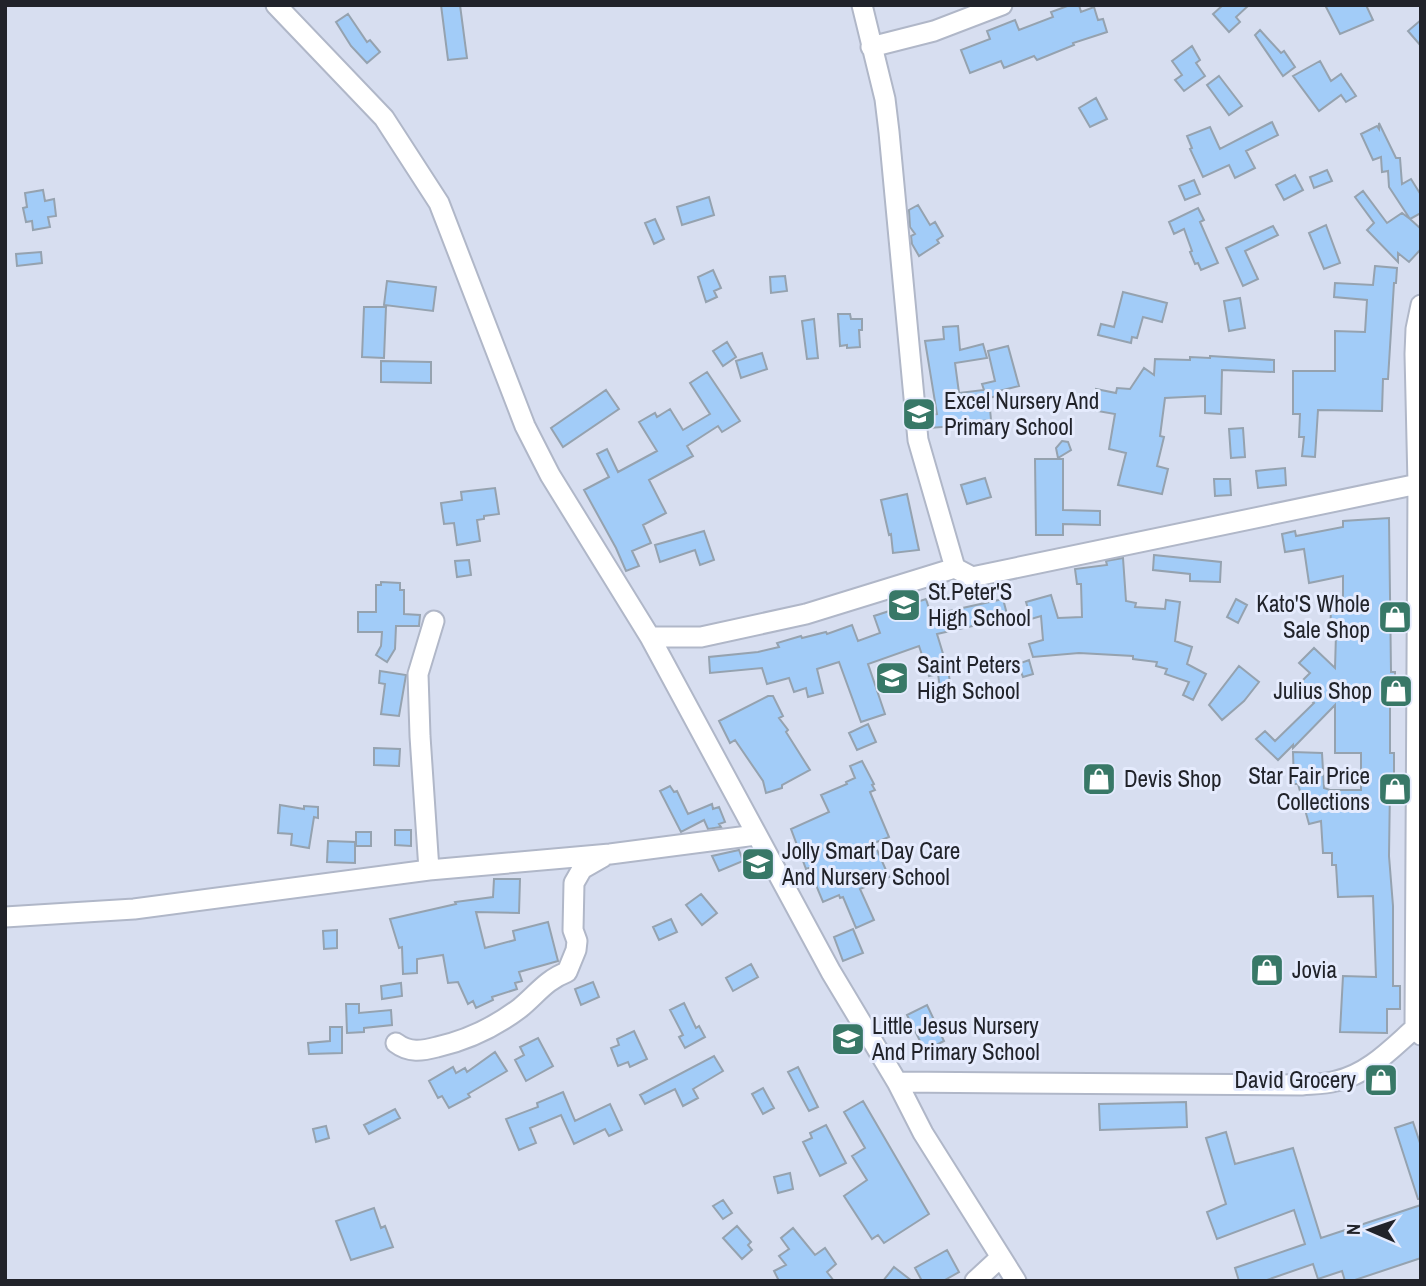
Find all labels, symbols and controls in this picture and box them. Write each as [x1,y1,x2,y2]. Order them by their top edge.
place label: Excel Nursery And Primary School [944,385,1099,442]
school or university icon: Excel Nursery And Primary School [900,395,938,433]
place label: St.Peter'S High School [928,576,1031,633]
school or university icon: St.Peter'S High School [885,586,923,624]
place label: Kato'S Whole Sale Shop [1256,588,1370,645]
shop icon: Kato'S Whole Sale Shop [1376,598,1414,636]
place label: Saint Peters High School [917,649,1021,706]
school or university icon: Saint Peters High School [873,659,911,697]
shop icon: Julius Shop [1377,672,1415,710]
place label: Julius Shop [1273,675,1372,706]
shop icon: Devis Shop [1080,760,1118,798]
place label: Star Fair Price Collections [1248,760,1370,817]
place label: Devis Shop [1124,763,1222,794]
shop icon: Star Fair Price Collections [1376,770,1414,808]
place label: Jolly Smart Day Care And Nursery School [781,835,960,892]
school or university icon: Jolly Smart Day Care And Nursery School [739,845,777,883]
shop icon: Jovia [1248,951,1286,989]
place label: Jovia [1292,954,1338,985]
place label: Little Jesus Nursery And Primary School [871,1010,1040,1067]
school or university icon: Little Jesus Nursery And Primary School [829,1020,867,1058]
shop icon: David Grocery [1362,1061,1400,1099]
place label: David Grocery [1234,1064,1357,1095]
north arrow [1335,1195,1405,1265]
text: N [1340,1223,1366,1235]

